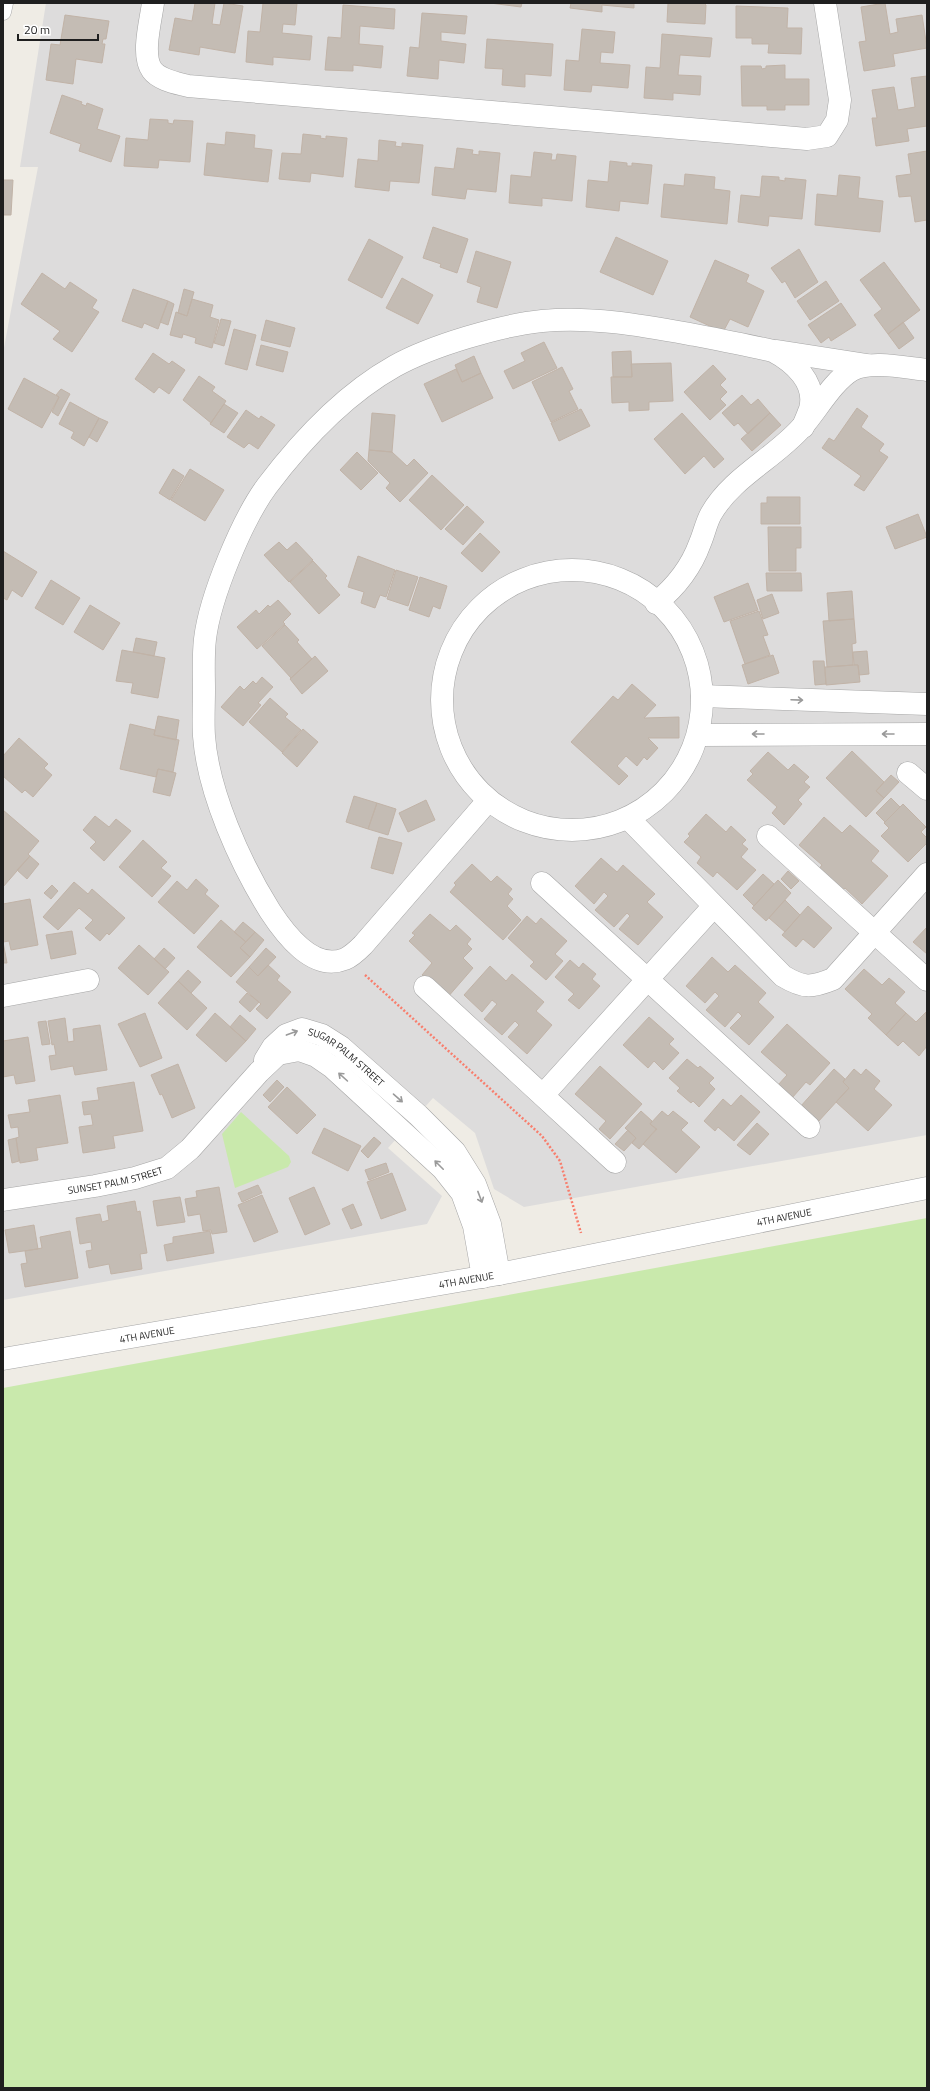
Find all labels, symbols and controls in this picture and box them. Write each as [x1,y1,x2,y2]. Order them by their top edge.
scale bar [18,16,98,42]
text: 20 m [24,20,50,39]
one-way arrow [790,696,803,703]
one-way arrow [752,730,765,738]
one-way arrow [882,730,895,738]
street label: SUGAR PALM STREET [306,1024,388,1090]
one-way arrow [286,1028,298,1036]
one-way arrow [338,1073,348,1082]
one-way arrow [393,1093,403,1102]
one-way arrow [434,1160,444,1170]
street label: SUNSET PALM STREET [67,1163,166,1198]
one-way arrow [476,1190,484,1202]
street label: 4TH AVENUE [755,1204,813,1230]
street label: 4TH AVENUE [438,1268,495,1292]
street label: 4TH AVENUE [118,1323,176,1347]

